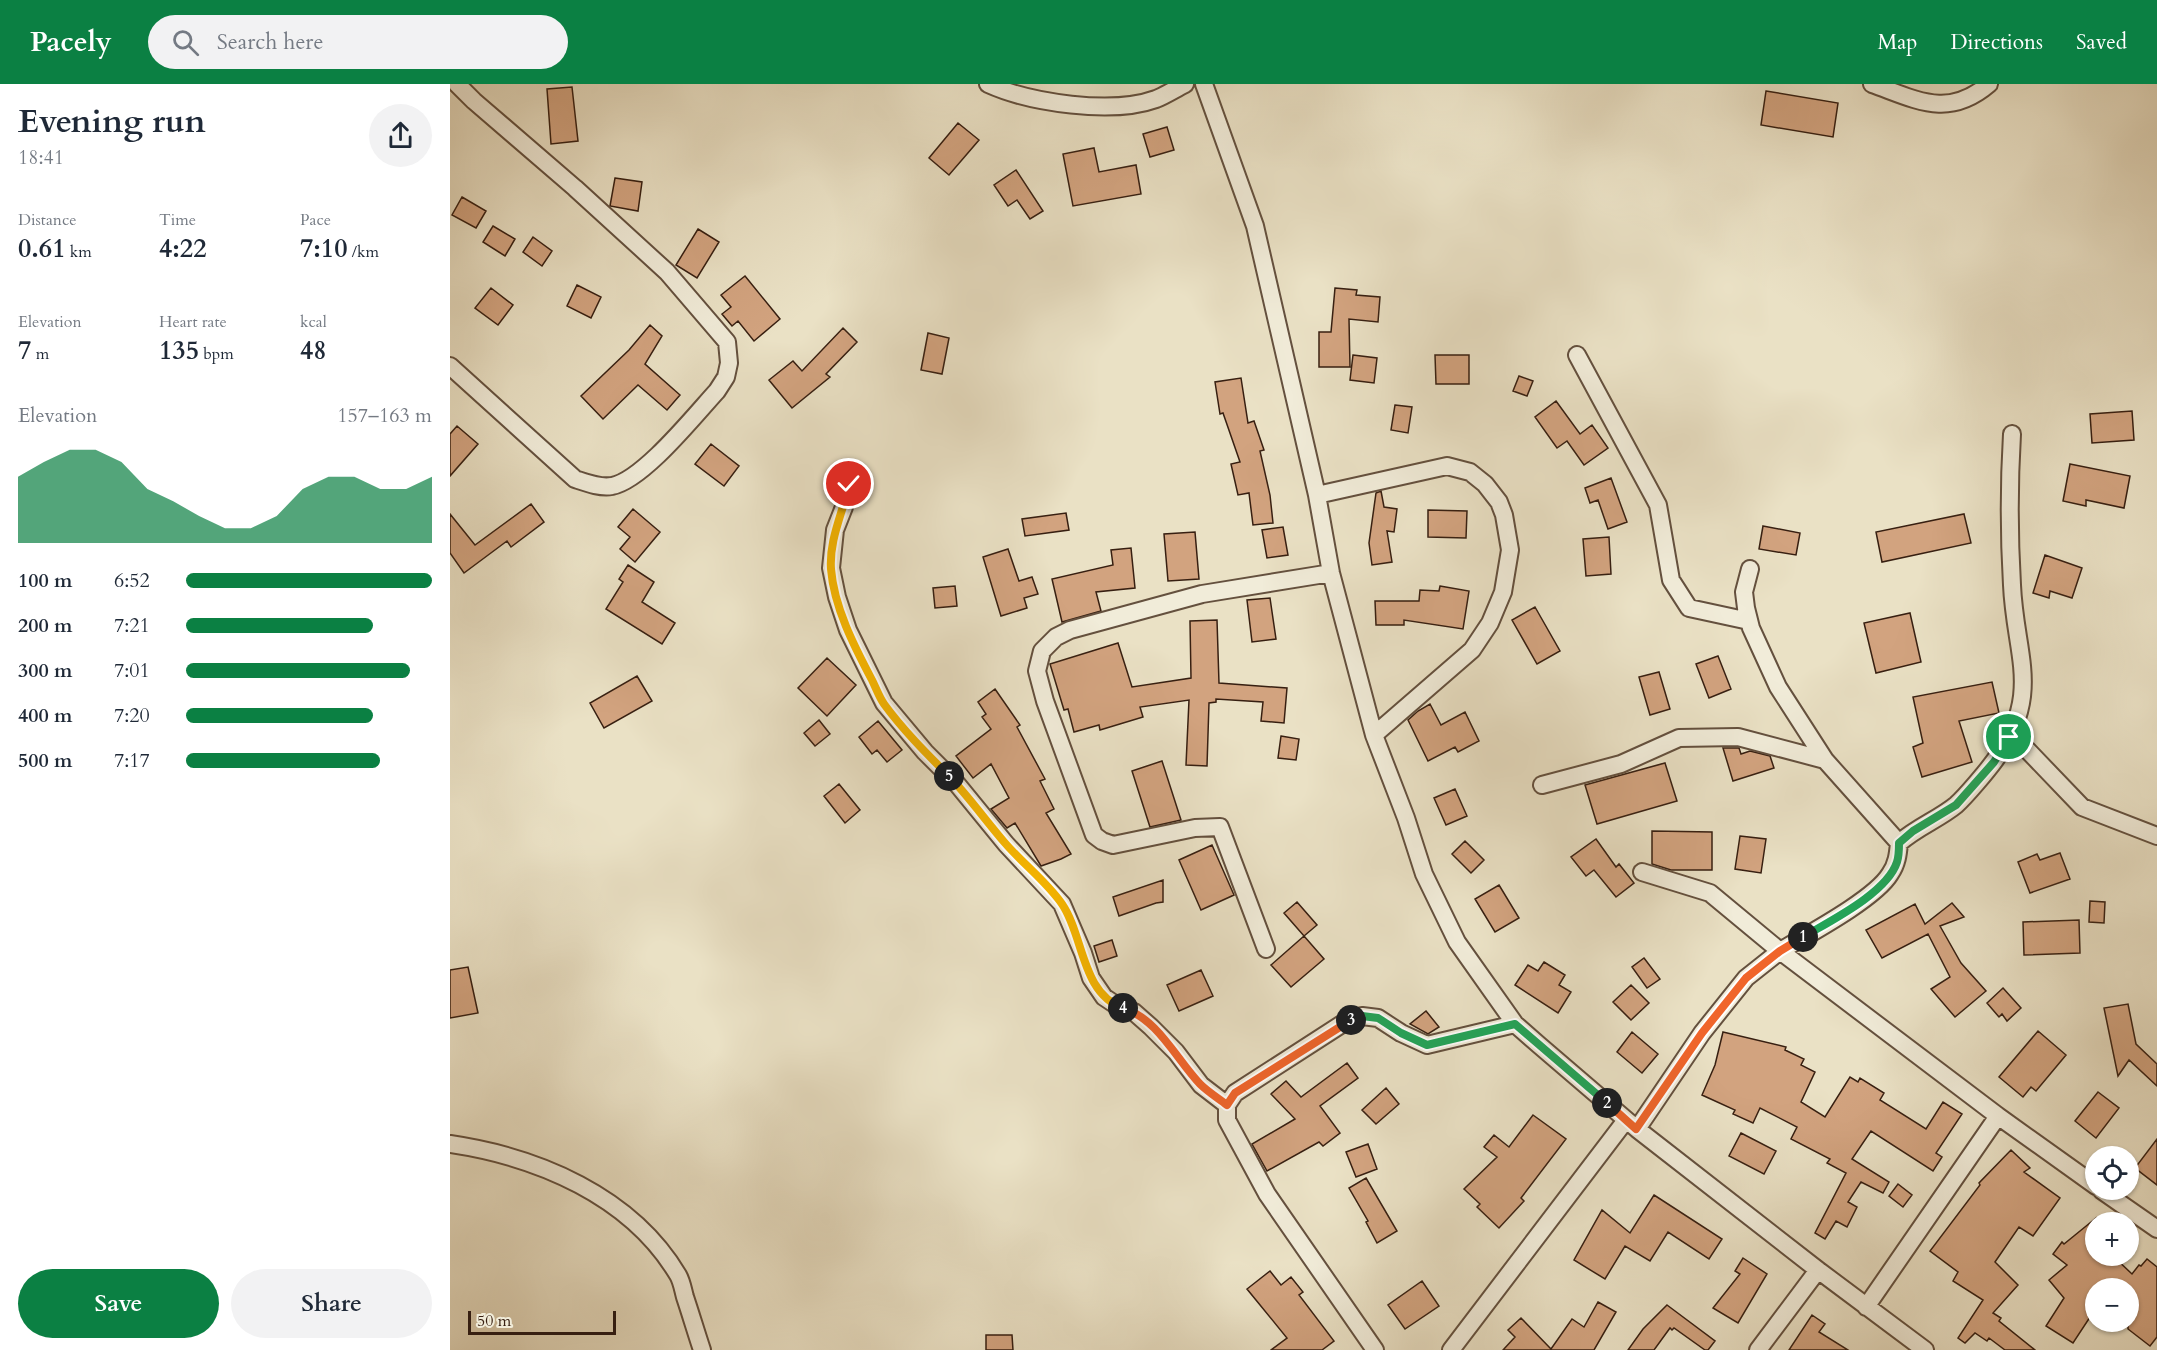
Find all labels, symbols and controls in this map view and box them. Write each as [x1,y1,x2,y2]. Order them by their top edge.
search box [148,15,568,69]
text: Pacely [30,23,112,61]
icon: search [169,26,202,59]
text: Search here [217,27,323,57]
text: Map [1877,28,1917,57]
text: Directions [1950,28,2043,57]
text: Saved [2076,28,2127,57]
text: Evening run [18,99,206,144]
button: share [369,104,432,167]
text: 18:41 [18,144,64,171]
text: Distance [18,209,76,231]
text: Time [159,209,196,231]
text: Pace [300,209,331,231]
text: 0.61 [18,231,66,266]
text: 4:22 [159,231,207,266]
text: 7:10 [300,231,348,266]
text: km [66,241,92,263]
text: /km [348,241,379,263]
text: Elevation [18,311,82,333]
text: Heart rate [159,311,227,333]
text: kcal [300,311,327,333]
text: 7 [18,333,31,368]
text: 135 [159,333,199,368]
text: 48 [300,333,327,368]
text: m [31,343,49,365]
text: bpm [199,343,234,365]
text: Elevation [18,402,97,429]
text: 157–163 m [337,402,432,429]
pin [823,458,874,509]
icon: check [832,467,865,500]
text: 100 m [18,567,73,594]
text: 6:52 [114,567,150,594]
text: 200 m [18,612,73,639]
text: 7:21 [114,612,150,639]
text: 300 m [18,657,73,684]
text: 7:01 [114,657,150,684]
text: 400 m [18,702,73,729]
text: 7:20 [114,702,150,729]
pin [1983,711,2034,762]
icon: arrive [1992,720,2025,753]
text: 500 m [18,747,73,774]
text: 7:17 [114,747,150,774]
pin: 5 [934,761,964,791]
text: 5 [945,765,953,787]
pin: 1 [1788,922,1818,952]
text: 1 [1799,926,1807,948]
pin: 4 [1108,993,1138,1023]
text: 4 [1119,997,1127,1019]
pin: 3 [1336,1005,1366,1035]
text: 3 [1347,1009,1355,1031]
pin: 2 [1592,1088,1622,1118]
text: 2 [1603,1092,1611,1114]
map controls [2085,1146,2139,1332]
button: locate [2085,1146,2139,1200]
button: + [2085,1212,2139,1266]
button: Save [18,1269,219,1338]
button: Share [231,1269,432,1338]
button: − [2085,1278,2139,1332]
scale bar [468,1308,616,1336]
text: 50 m [477,1310,511,1332]

